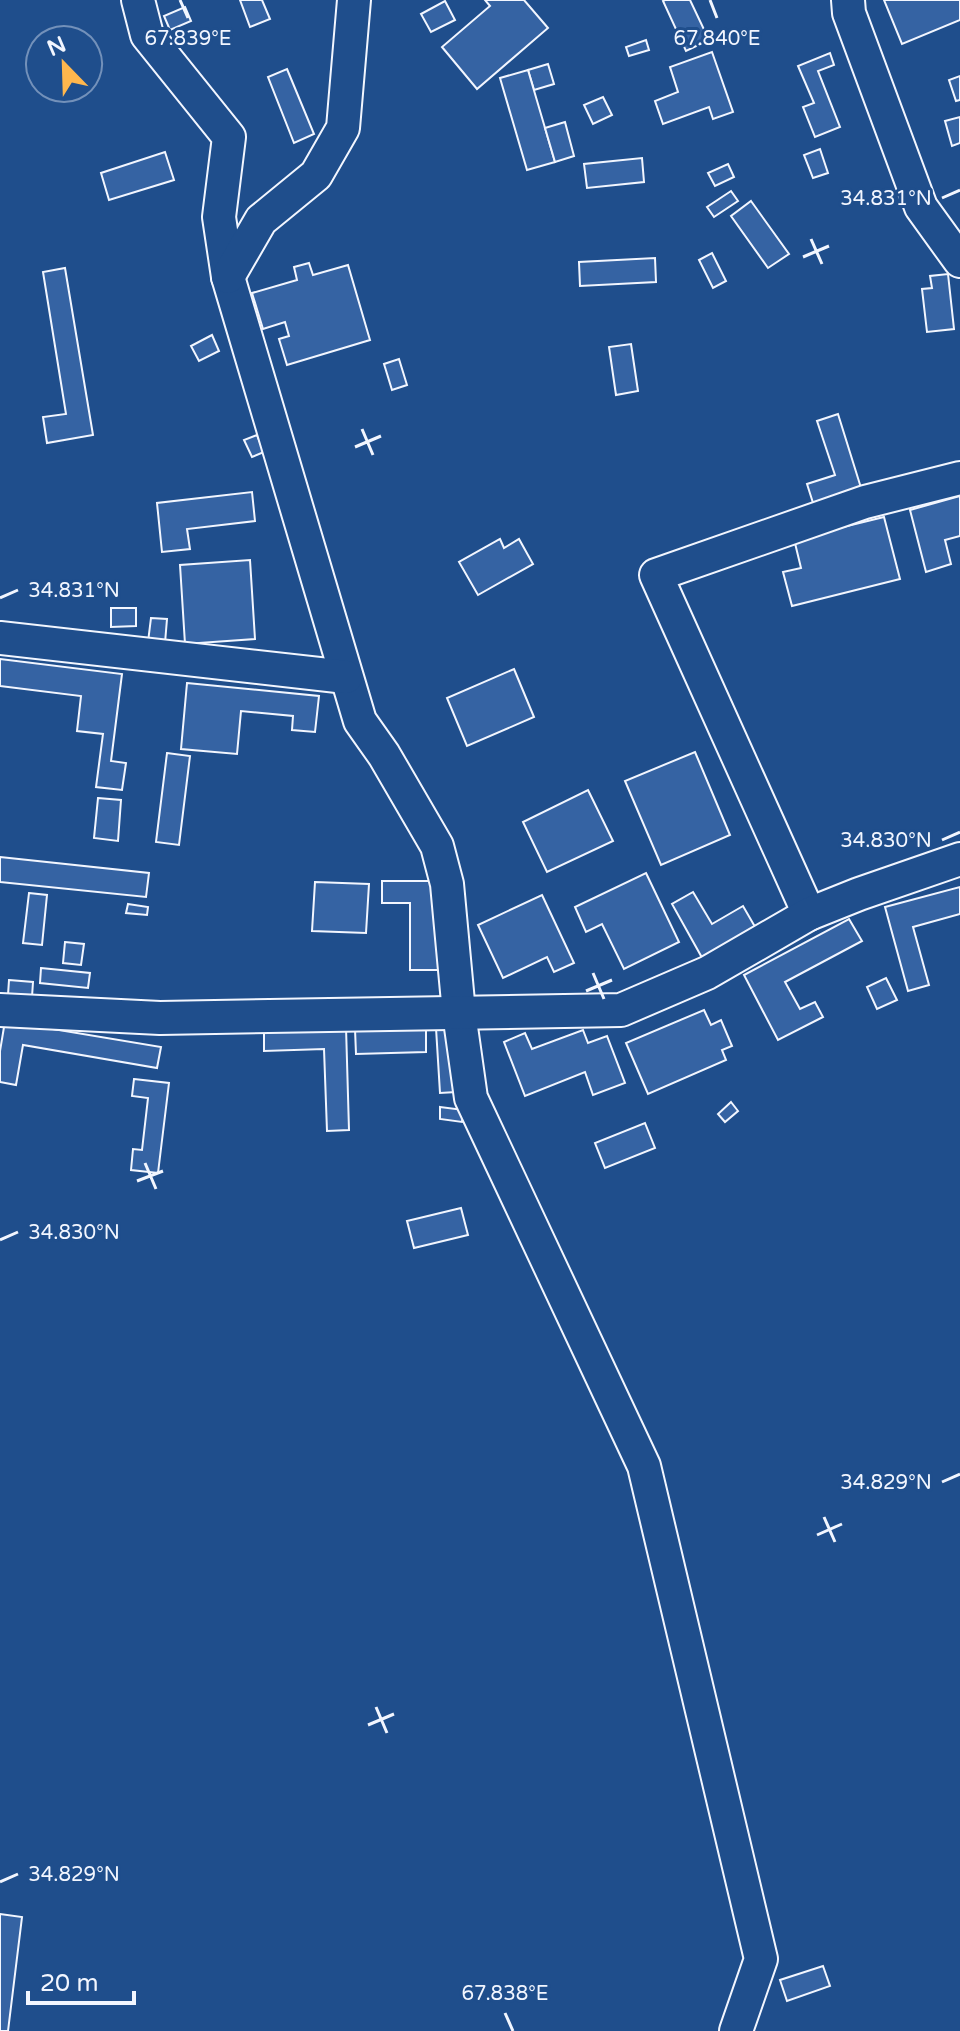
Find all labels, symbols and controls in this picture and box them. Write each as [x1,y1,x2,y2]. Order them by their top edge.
north arrow [24,24,104,104]
text: 67.839°E [144,27,232,51]
text: 67.840°E [673,27,761,51]
text: N [43,31,70,62]
text: 34.831°N [840,187,932,211]
text: 34.831°N [28,579,120,603]
text: 34.830°N [840,829,932,853]
text: 34.830°N [28,1221,120,1245]
text: 34.829°N [840,1471,932,1495]
text: 34.829°N [28,1863,120,1887]
scale bar [28,1955,134,2005]
text: 20 m [40,1969,98,1998]
text: 67.838°E [461,1982,549,2006]

